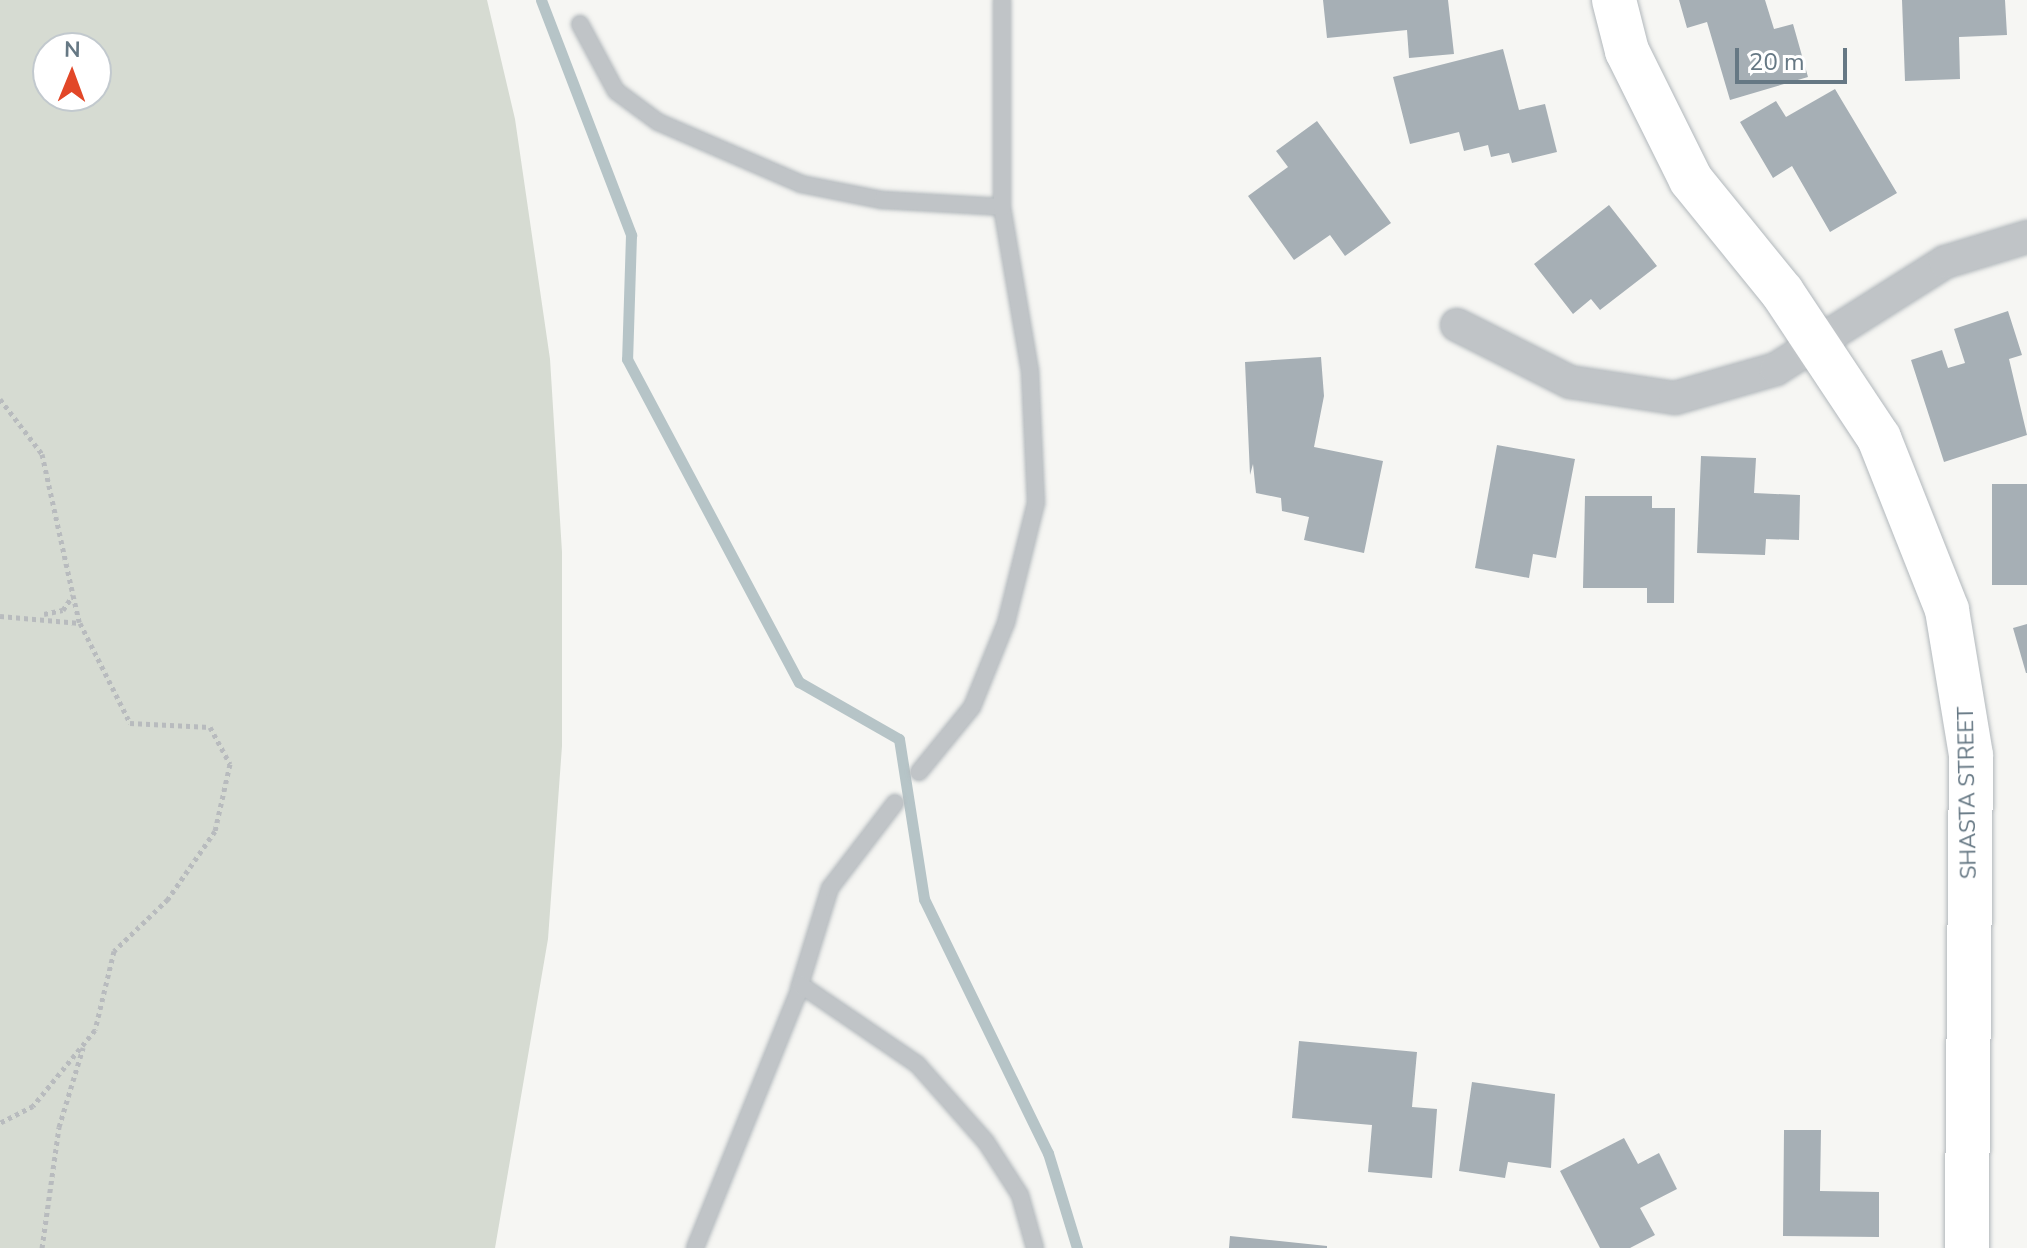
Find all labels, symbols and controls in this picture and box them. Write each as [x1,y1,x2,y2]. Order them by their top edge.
north arrow [32,32,112,112]
scale bar [1739,32,1851,82]
text: N [64,35,81,65]
text: 20 m [1749,46,1805,78]
street label: SHASTA STREET [1953,707,1983,879]

